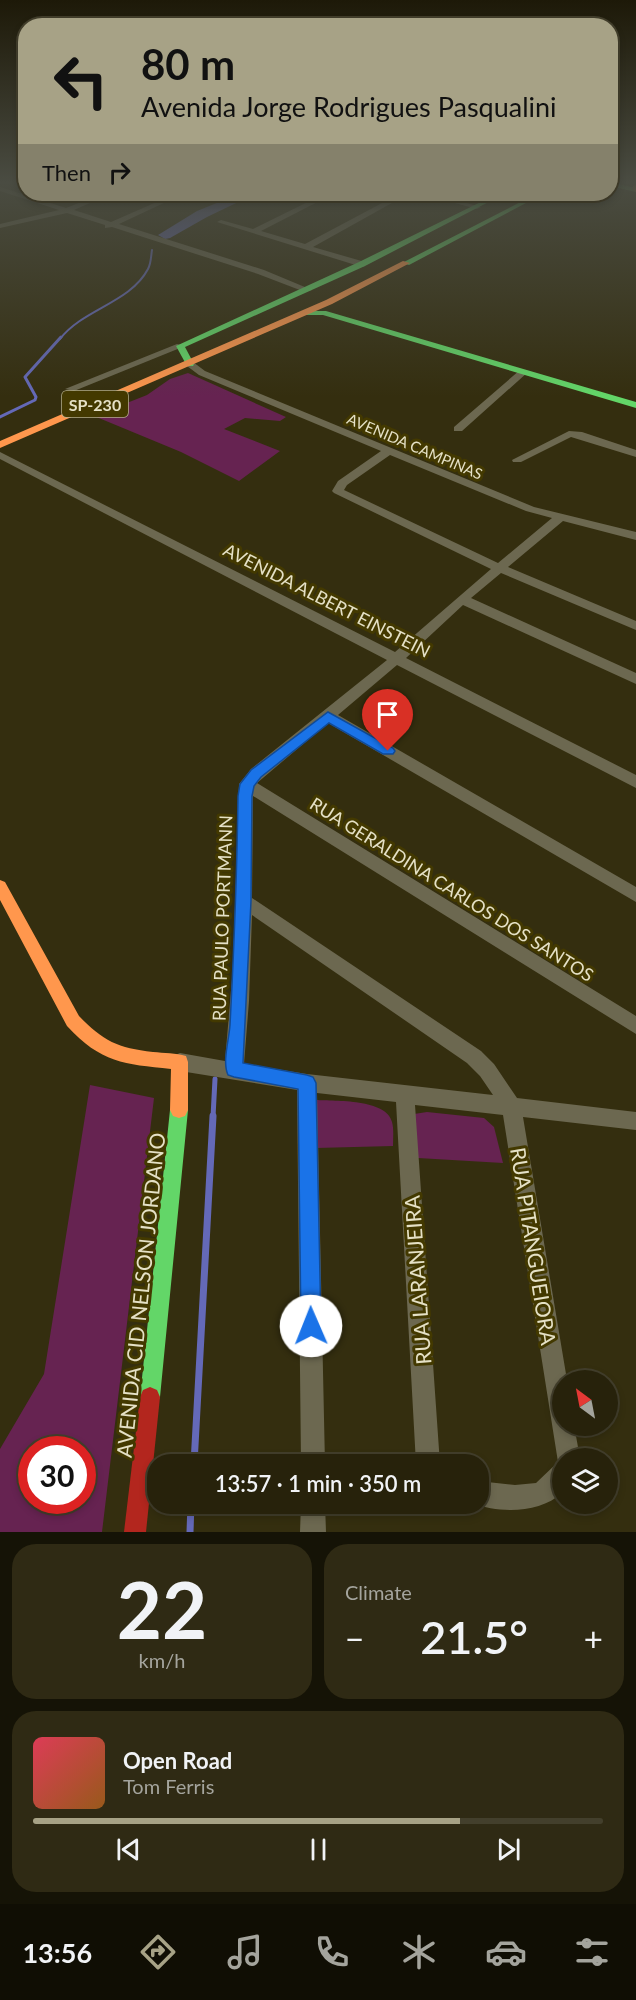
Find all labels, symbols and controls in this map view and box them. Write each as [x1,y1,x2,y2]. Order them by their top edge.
text: 80 m [141,39,235,89]
icon: left [42,42,120,120]
text: Avenida Jorge Rodrigues Pasqualini [141,90,557,123]
icon: right [103,156,136,189]
text: Then [42,159,91,186]
road number: SP-230 [62,391,128,417]
street label: AVENIDA CAMPINAS [345,409,485,483]
street label: AVENIDA ALBERT EINSTEIN [220,538,434,662]
pin [362,689,413,751]
icon: arrive [371,698,404,731]
street label: RUA GERALDINA CARLOS DOS SANTOS [306,792,598,986]
street label: RUA PAULO PORTMANN [207,815,237,1021]
street label: AVENIDA CID NELSON JORDANO [111,1131,169,1459]
street label: RUA PITANGUEIORA [506,1145,562,1347]
street label: RUA LARANJEIRA [399,1194,435,1366]
position arrow [279,1294,343,1358]
north arrow [552,1370,618,1436]
map controls [552,1370,618,1514]
speed limit sign: 30 [18,1436,96,1514]
button: layers [552,1448,618,1514]
text: 13:57 · 1 min · 350 m [215,1470,421,1497]
text: 22 [117,1562,207,1656]
text: Climate [345,1580,412,1604]
text: 21.5° [420,1610,528,1664]
text: − [345,1618,364,1658]
text: + [584,1618,603,1658]
text: km/h [139,1648,185,1672]
text: Open Road [123,1747,232,1774]
text: Tom Ferris [123,1774,214,1798]
icon: previous [112,1833,145,1866]
icon: pause [302,1833,335,1866]
icon: next [492,1833,525,1866]
icon: directions [137,1931,179,1973]
icon: music [224,1931,266,1973]
icon: phone [311,1931,353,1973]
icon: climate [398,1931,440,1973]
icon: car [485,1931,527,1973]
icon: filters [571,1931,613,1973]
text: 13:56 [22,1936,92,1969]

